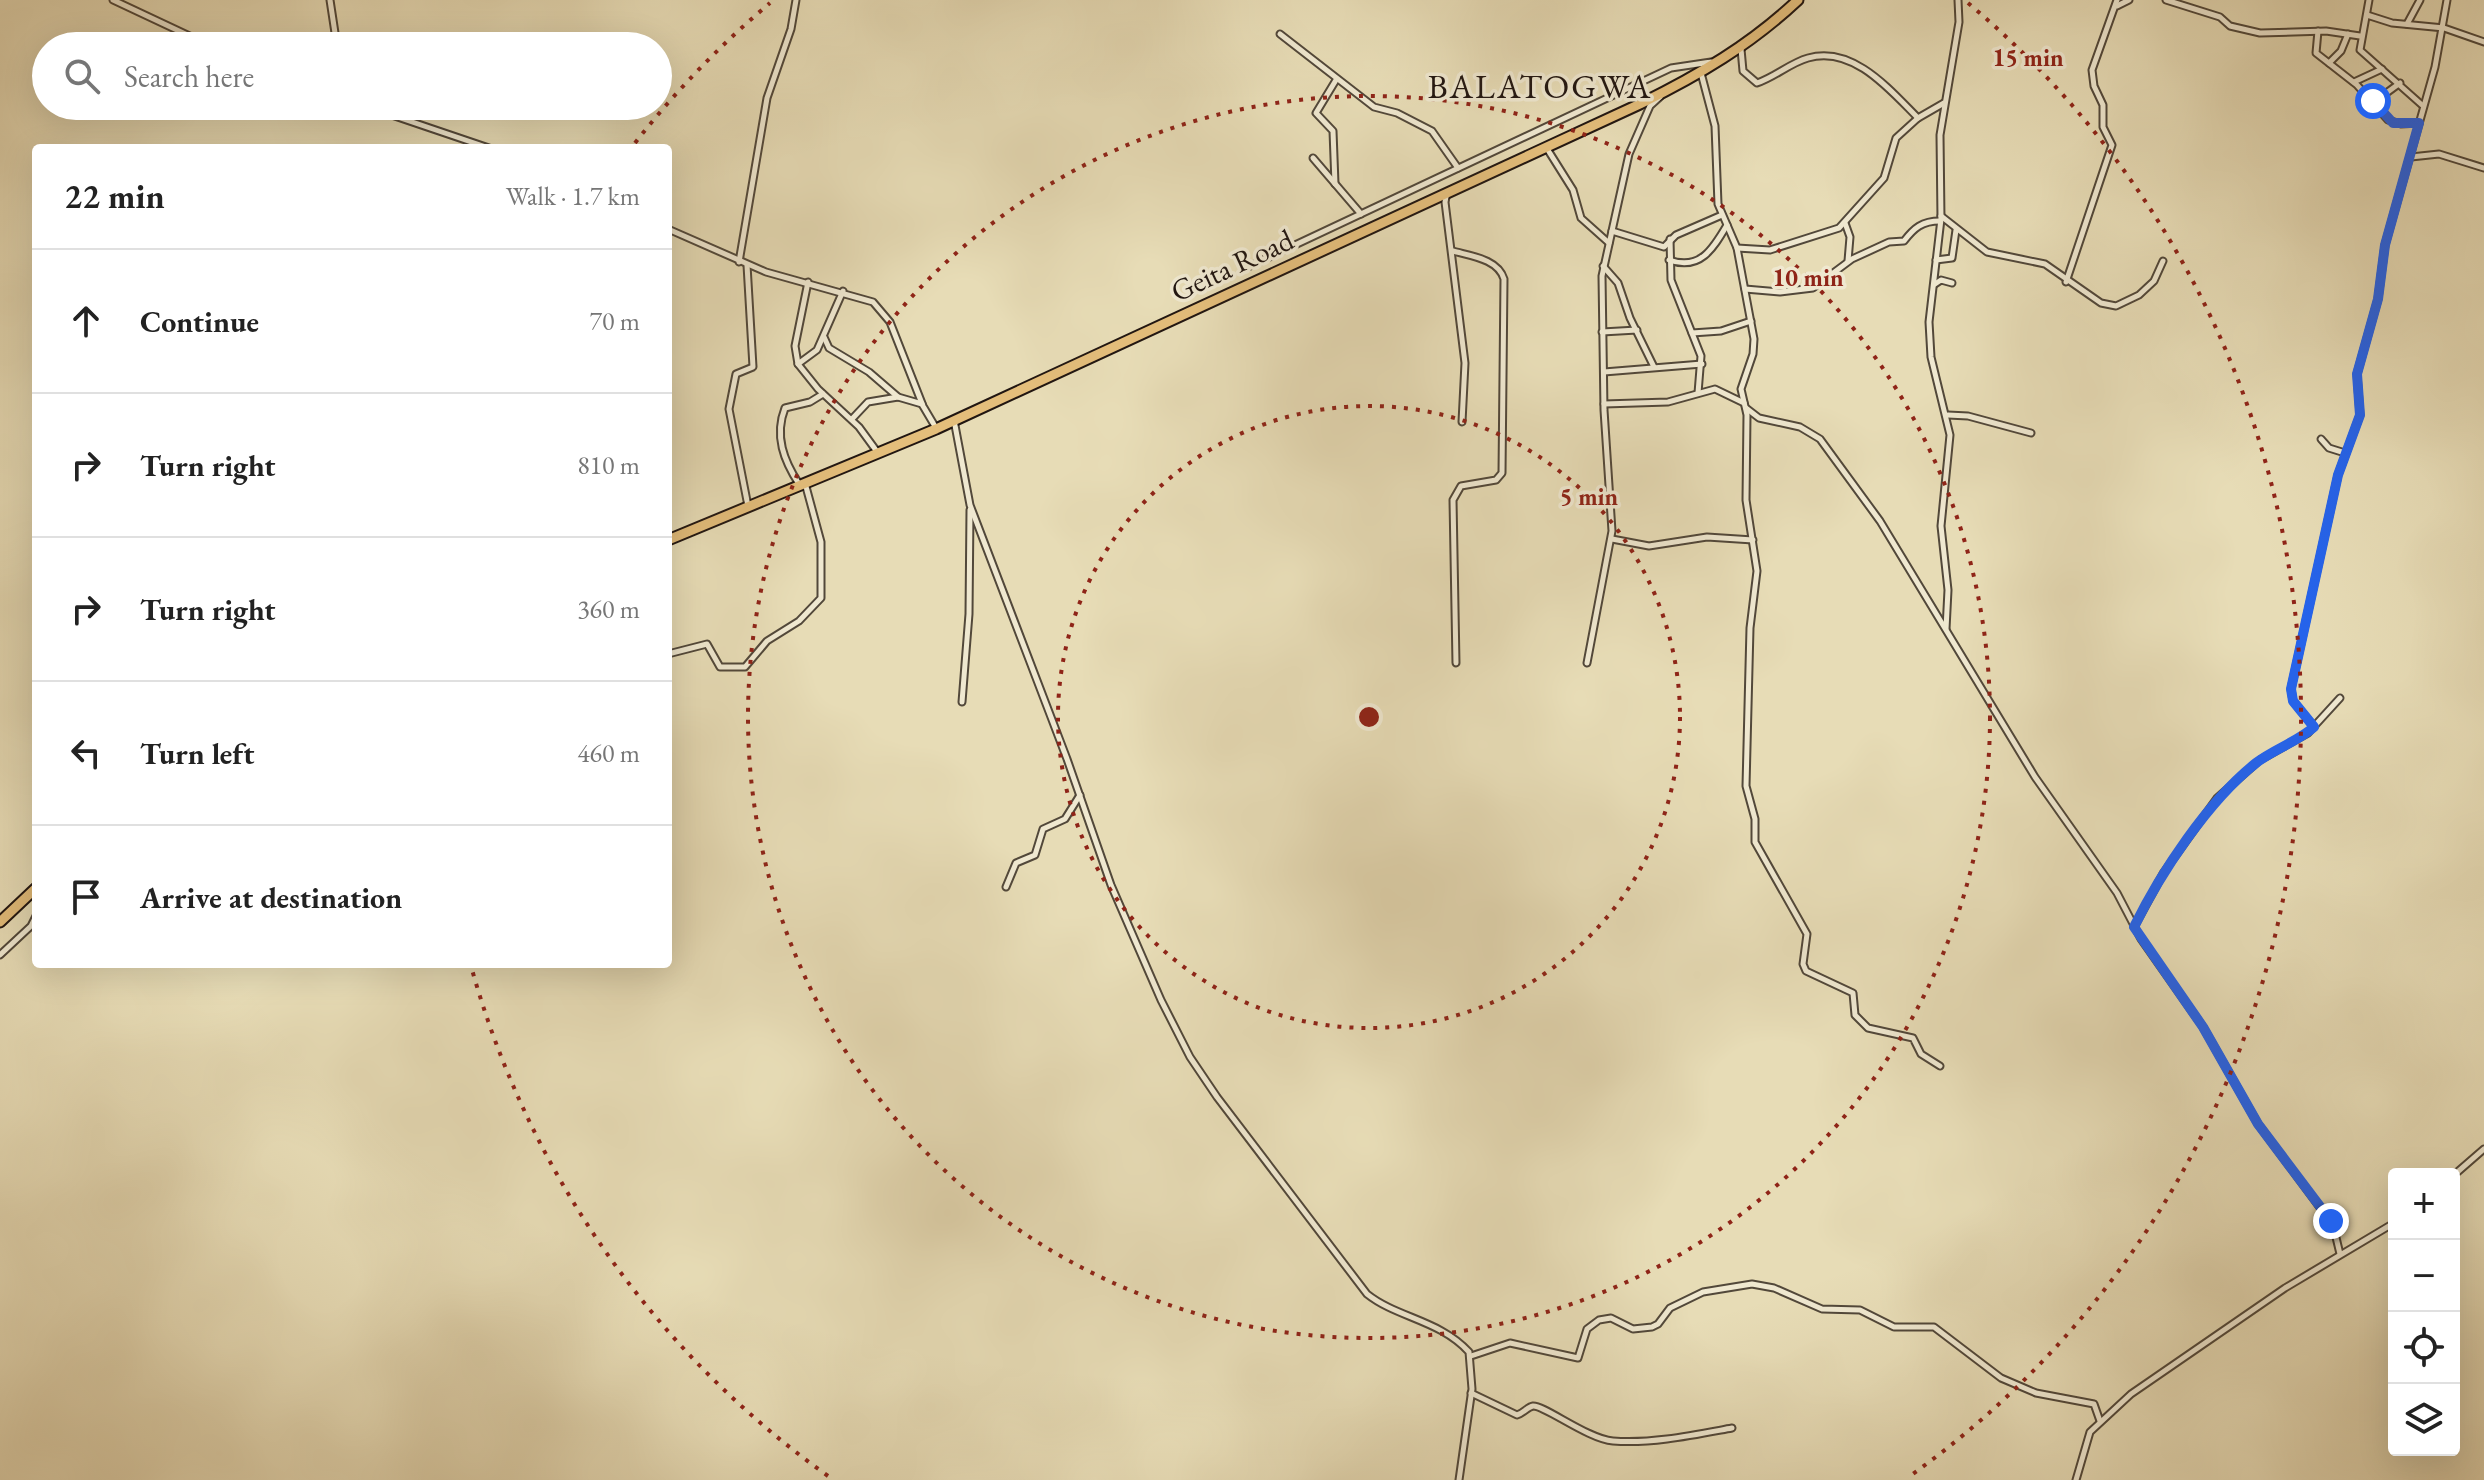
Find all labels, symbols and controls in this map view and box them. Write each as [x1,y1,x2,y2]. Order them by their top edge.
search box [32,32,672,120]
text: 15 min [1992,42,2064,73]
icon: search [60,54,104,98]
text: Search here [124,57,254,96]
district label: BALATOGWA [1428,64,1652,108]
route start [2355,83,2391,119]
text: 22 min [64,174,165,218]
text: Walk · 1.7 km [506,179,640,213]
street label: Geita Road [1164,219,1300,310]
text: 10 min [1772,262,1844,293]
icon: ahead [64,299,108,343]
text: Continue [140,302,259,341]
text: 70 m [590,304,640,338]
icon: right [64,443,108,487]
text: Turn right [140,446,276,485]
text: 810 m [577,448,640,482]
text: 5 min [1560,481,1619,512]
icon: right [64,587,108,631]
text: Turn right [140,590,276,629]
text: 360 m [577,592,640,626]
centre of rings [1355,703,1383,731]
icon: left [64,731,108,775]
text: Turn left [140,734,254,773]
text: 460 m [577,736,640,770]
icon: arrive [64,875,108,919]
text: Arrive at destination [140,878,402,917]
map controls [2388,1168,2460,1456]
button: + [2388,1168,2460,1240]
route end [2313,1203,2349,1239]
button: − [2388,1240,2460,1312]
button: locate [2388,1312,2460,1384]
button: layers [2388,1384,2460,1456]

